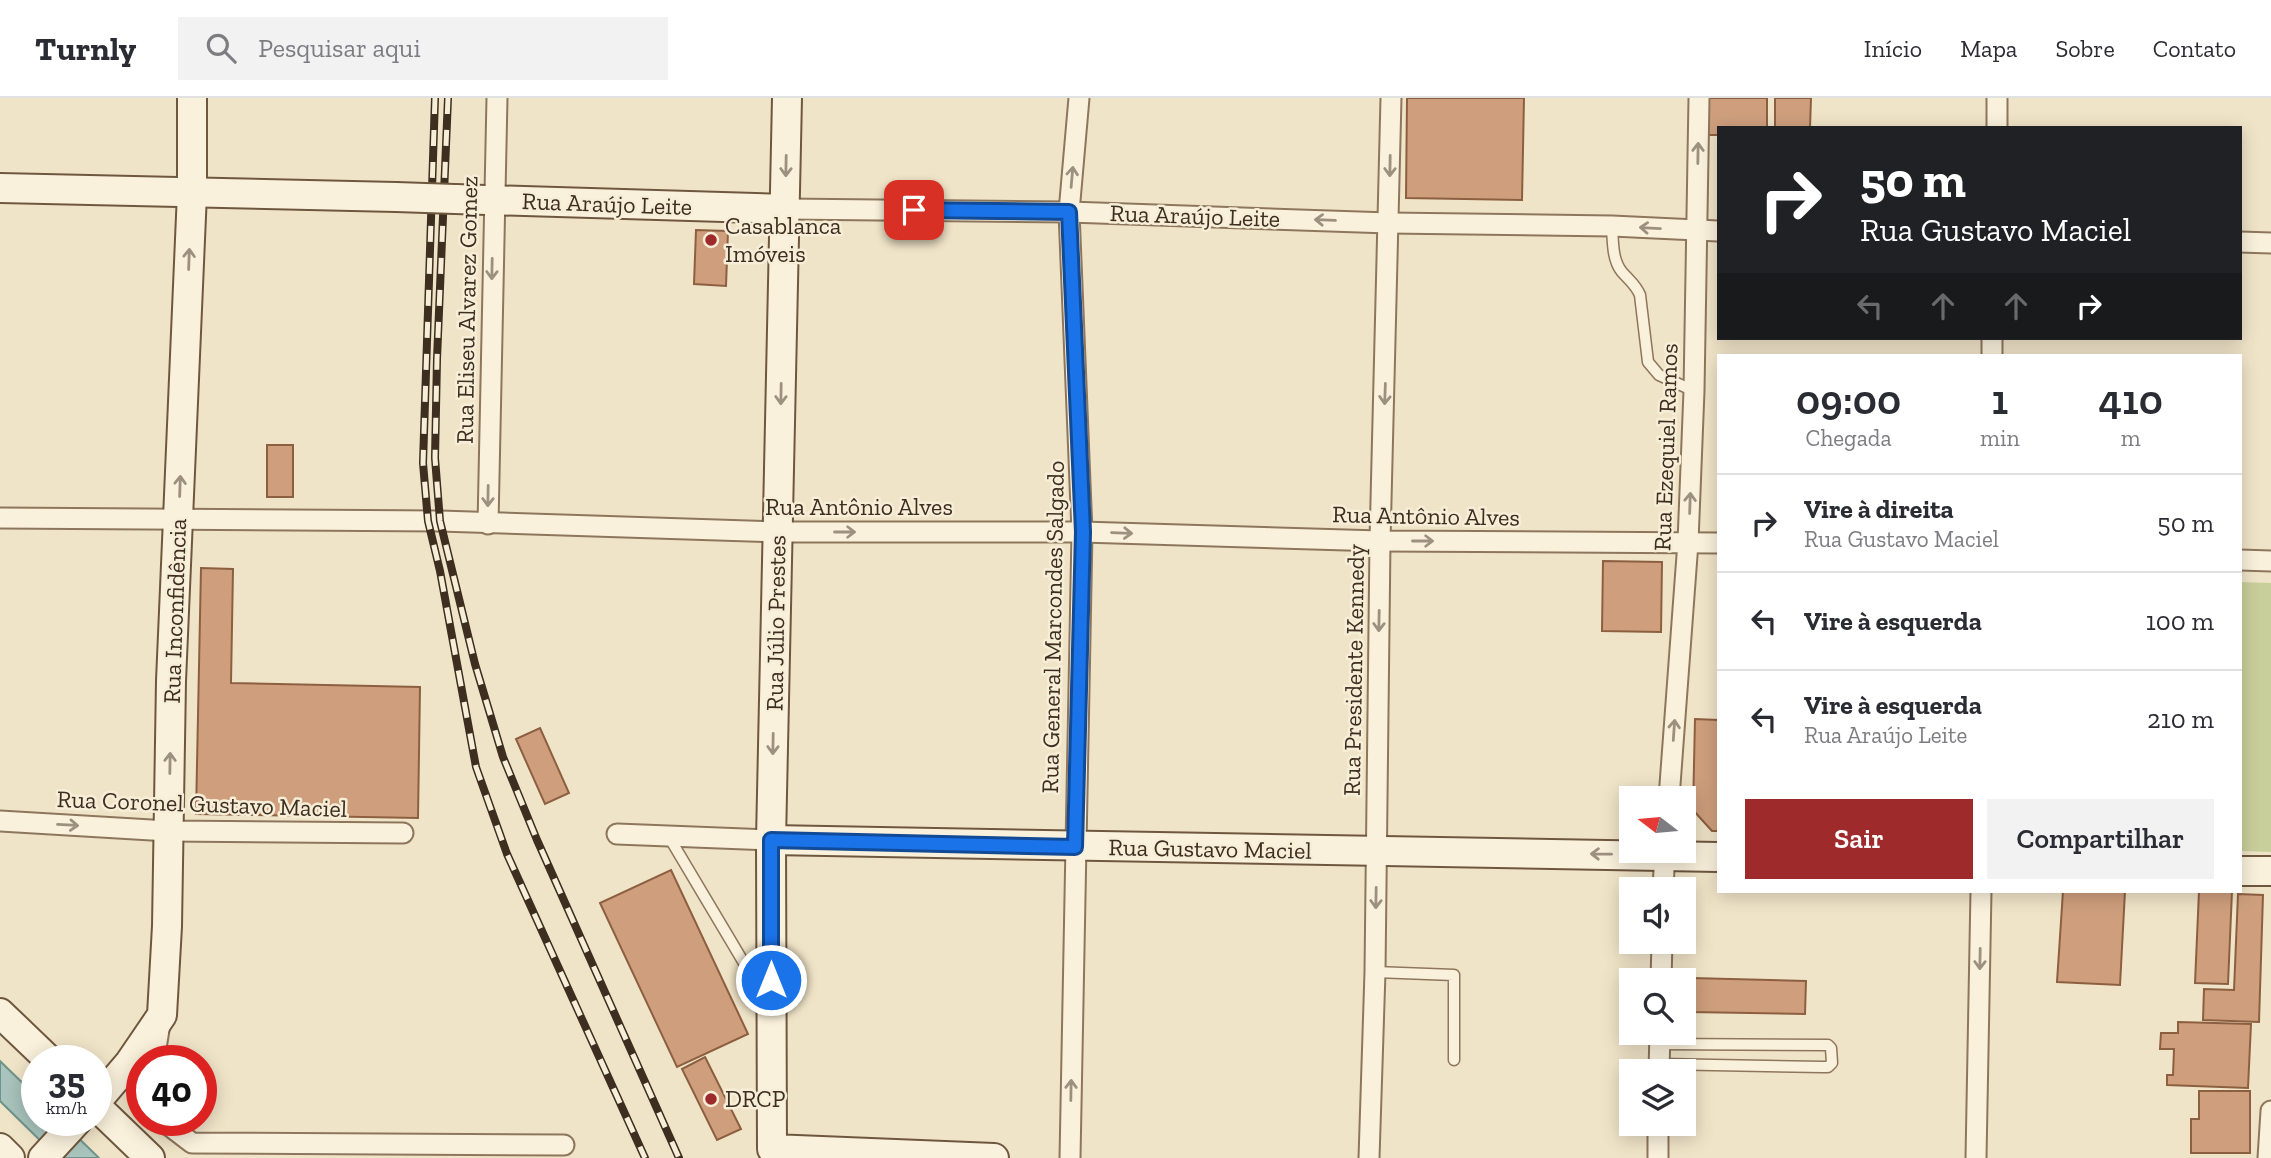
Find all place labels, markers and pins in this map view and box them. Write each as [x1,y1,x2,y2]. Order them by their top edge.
pin [884,180,944,240]
place label: Casablanca Imóveis [725,211,842,268]
marker: Casablanca Imóveis [703,232,719,248]
place label: DRCP [725,1084,786,1113]
marker: DRCP [703,1091,719,1107]

